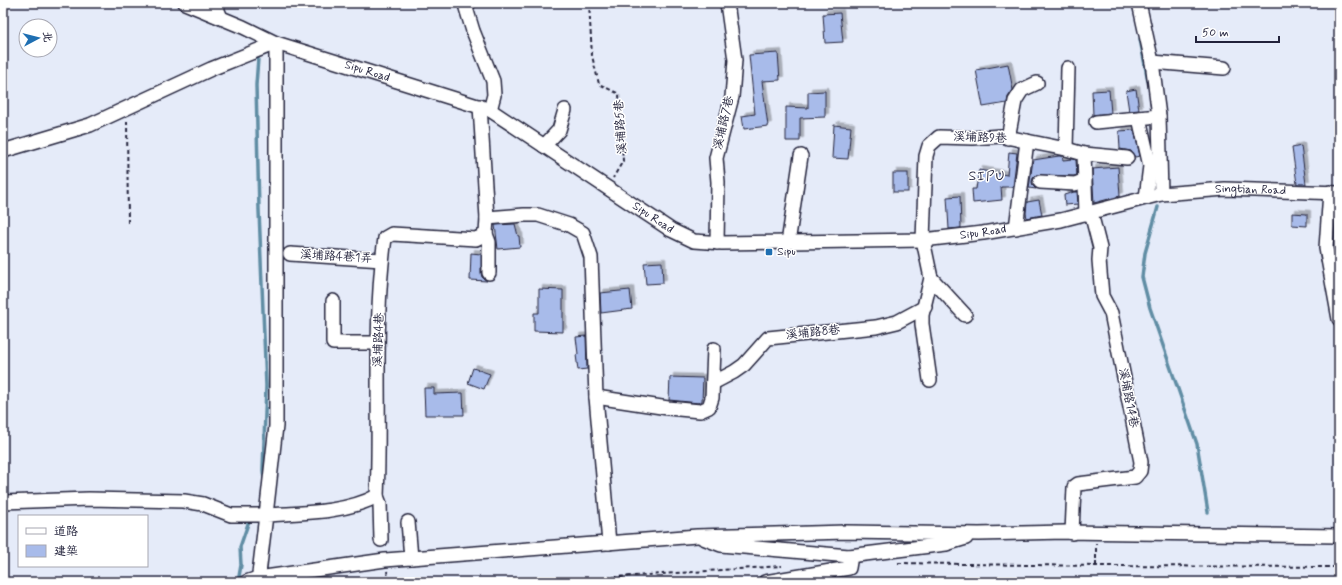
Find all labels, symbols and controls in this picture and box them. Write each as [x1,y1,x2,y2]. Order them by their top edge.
north arrow [18,18,58,58]
scale bar [1196,18,1279,44]
text: 50 m [1202,25,1229,41]
text: 北 [39,31,55,43]
street label: Sipu Road [343,57,392,86]
street label: 溪埔路7巷 [710,94,738,152]
street label: 溪埔路5巷 [611,99,631,155]
street label: 溪埔路9巷 [953,129,1007,147]
district label: SIPU [968,167,1006,185]
street label: Singtian Road [1214,181,1286,199]
street label: Sipu Road [629,198,677,237]
street label: Sipu Road [959,221,1007,244]
place label: Sipu [777,244,796,260]
street label: 溪埔路4巷1弄 [299,247,373,267]
marker: Sipu [764,247,774,257]
street label: 溪埔路4巷 [370,312,388,368]
street label: 溪埔路8巷 [785,322,841,344]
street label: 溪埔路14巷 [1114,367,1142,429]
legend [18,515,148,567]
text: 道路 [54,524,78,540]
text: 建築 [54,544,78,560]

